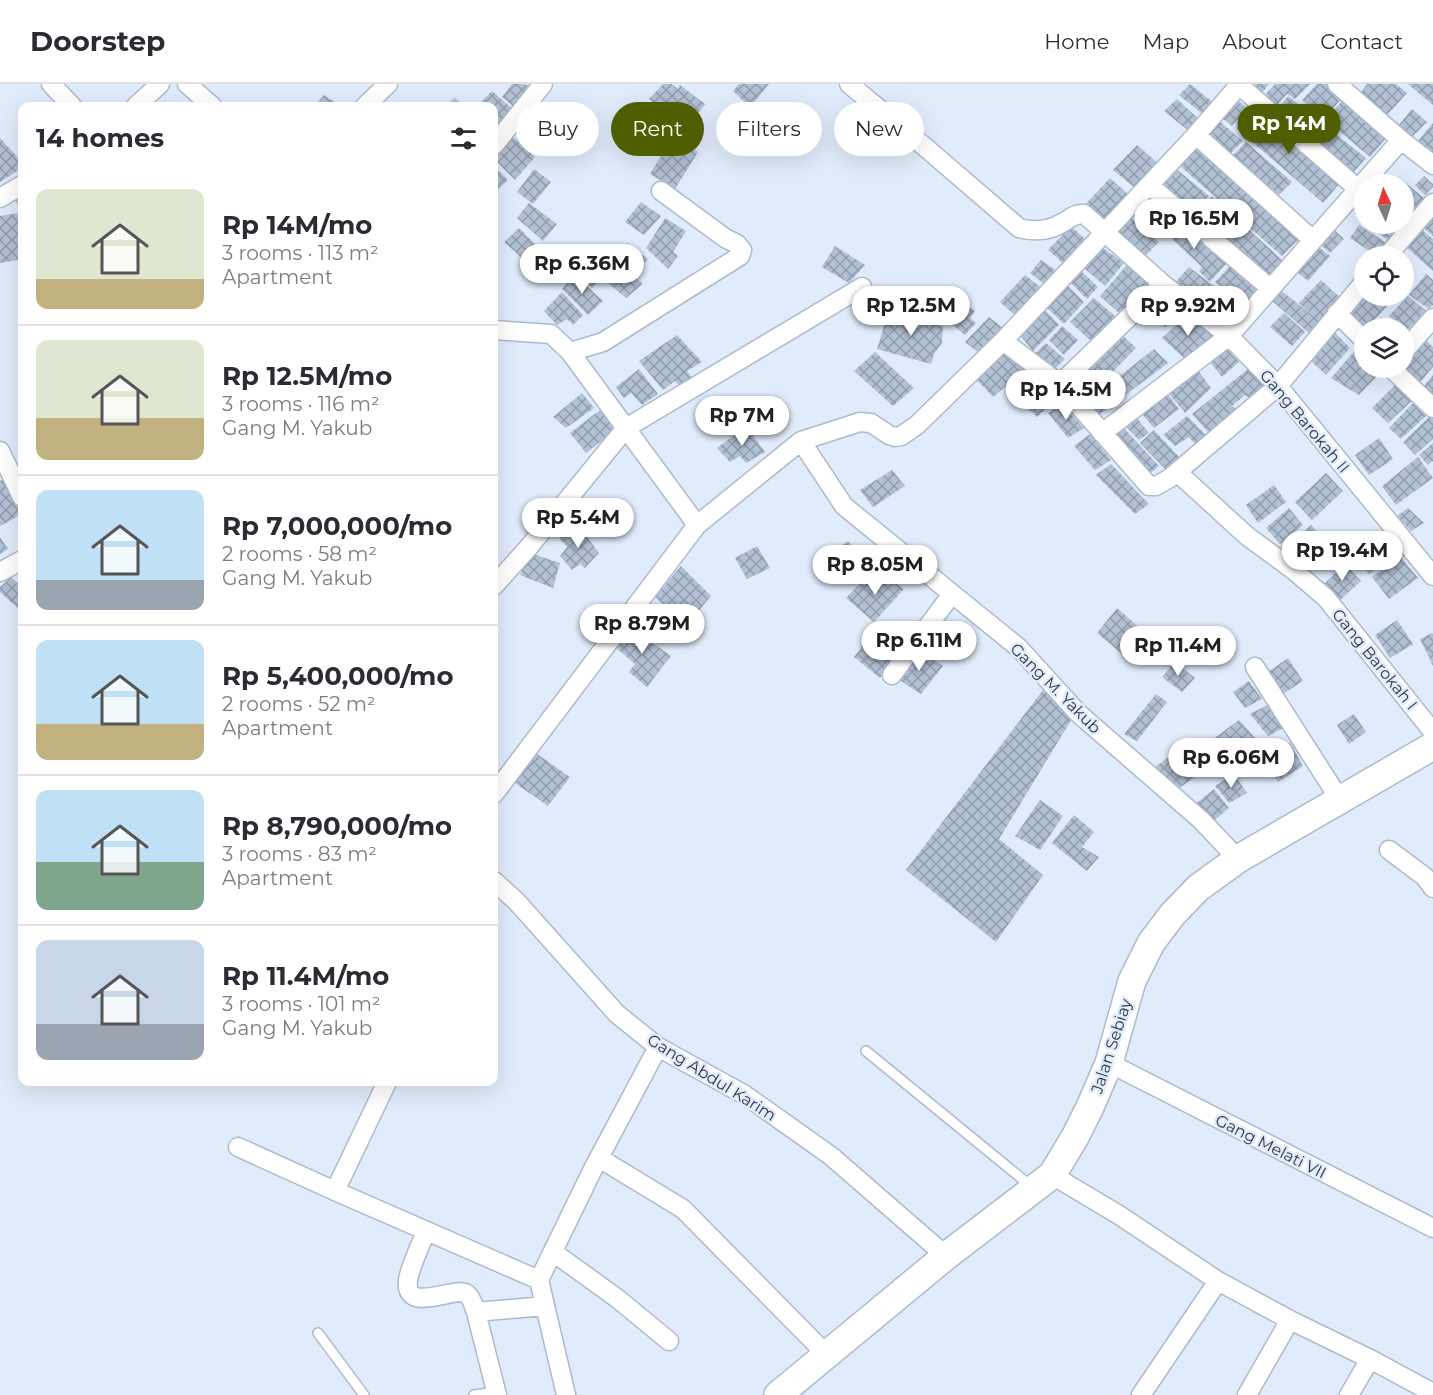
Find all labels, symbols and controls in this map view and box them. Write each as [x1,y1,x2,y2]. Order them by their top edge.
text: Doorstep [30,24,165,58]
text: Home [1044,29,1109,54]
text: Map [1142,29,1189,54]
text: About [1222,29,1287,54]
text: Contact [1320,29,1403,54]
chip: Buy [516,102,599,156]
chip: Rent [611,102,704,156]
chip: Filters [716,102,822,156]
chip: New [834,102,924,156]
pin: Rp 14M [1240,104,1338,155]
text: Rp 14M [1252,111,1326,135]
text: 14 homes [36,122,164,154]
icon: filters [447,122,480,155]
north arrow [1354,174,1414,234]
map controls [1354,174,1414,378]
pin: Rp 16.5M [1132,199,1256,250]
text: Rp 16.5M [1148,206,1240,230]
text: Rp 14M/mo [222,209,372,241]
icon: home [84,213,156,285]
text: 3 rooms · 113 m² [222,241,379,265]
pin: Rp 6.36M [520,244,644,295]
button: locate [1354,246,1414,306]
text: Rp 6.36M [534,251,630,275]
text: Apartment [222,265,333,289]
pin: Rp 12.5M [849,286,973,337]
pin: Rp 9.92M [1126,286,1250,337]
text: Rp 12.5M [866,293,956,317]
text: Rp 9.92M [1140,293,1236,317]
button: layers [1354,318,1414,378]
text: Rp 12.5M/mo [222,360,392,392]
icon: home [84,364,156,436]
street label: Gang Barokah II [1256,366,1353,477]
pin: Rp 14.5M [1004,370,1128,421]
text: Rp 14.5M [1020,377,1112,401]
text: 3 rooms · 116 m² [222,392,380,416]
pin: Rp 7M [700,396,784,447]
text: Rp 7M [709,403,775,427]
text: Gang M. Yakub [222,416,372,440]
pin: Rp 5.4M [523,498,633,549]
text: Rp 5.4M [536,505,620,529]
text: Rp 7,000,000/mo [222,510,452,542]
icon: home [84,514,156,586]
pin: Rp 19.4M [1280,531,1404,582]
text: Rp 19.4M [1296,538,1388,562]
text: 2 rooms · 58 m² [222,542,377,566]
pin: Rp 8.05M [813,545,937,596]
text: Rp 8.05M [826,552,924,576]
text: Gang M. Yakub [222,566,372,590]
pin: Rp 8.79M [580,604,704,655]
street label: Gang Barokah I [1328,605,1421,714]
text: Rp 8.79M [594,611,690,635]
pin: Rp 6.11M [857,621,981,672]
pin: Rp 11.4M [1116,626,1240,677]
text: Rp 6.11M [876,628,962,652]
text: Rp 11.4M [1134,633,1222,657]
street label: Gang M. Yakub [1006,639,1105,738]
text: Rp 5,400,000/mo [222,660,453,692]
icon: home [84,664,156,736]
text: 2 rooms · 52 m² [222,692,376,716]
text: Apartment [222,716,333,740]
pin: Rp 6.06M [1169,738,1293,789]
text: Rp 6.06M [1182,745,1280,769]
text: Rp 8,790,000/mo [222,810,452,842]
icon: home [84,814,156,886]
text: 3 rooms · 83 m² [222,842,377,866]
text: Apartment [222,866,333,890]
text: Rp 11.4M/mo [222,960,389,992]
icon: home [84,964,156,1036]
text: 3 rooms · 101 m² [222,992,381,1016]
street label: Jalan Sebiay [1087,996,1136,1097]
text: Gang M. Yakub [222,1016,372,1040]
street label: Gang Abdul Karim [644,1030,780,1125]
street label: Gang Melati VII [1212,1110,1329,1183]

